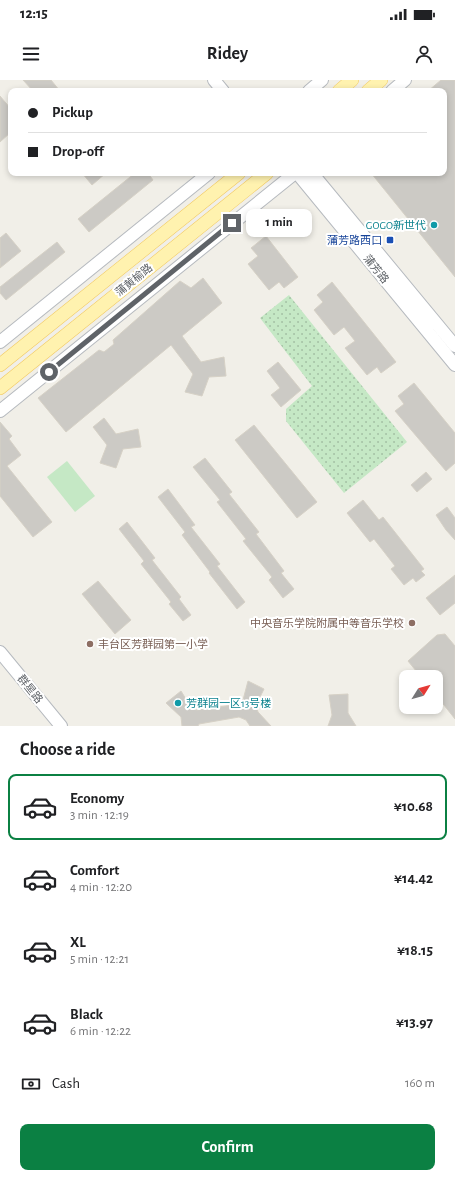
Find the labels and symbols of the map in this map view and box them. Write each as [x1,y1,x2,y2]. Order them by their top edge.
callout: 1 min [246,209,312,237]
route end [223,214,241,232]
place label: GOGO新世代 [366,219,426,231]
marker: GOGO新世代 [429,220,439,230]
place label: 蒲芳路西口 [327,234,382,246]
marker: 蒲芳路西口 [385,235,395,245]
street label: 蒲芳路 [361,252,391,285]
street label: 蒲黄榆路 [113,261,155,298]
route start [40,363,58,381]
place label: 中央音乐学院附属中等音乐学校 [250,617,404,629]
marker: 中央音乐学院附属中等音乐学校 [407,618,417,628]
place label: 丰台区芳群园第一小学 [98,638,208,650]
marker: 丰台区芳群园第一小学 [85,639,95,649]
north arrow [399,670,443,714]
street label: 群星路 [15,672,45,705]
place label: 芳群园一区13号楼 [186,697,271,709]
marker: 芳群园一区13号楼 [173,698,183,708]

